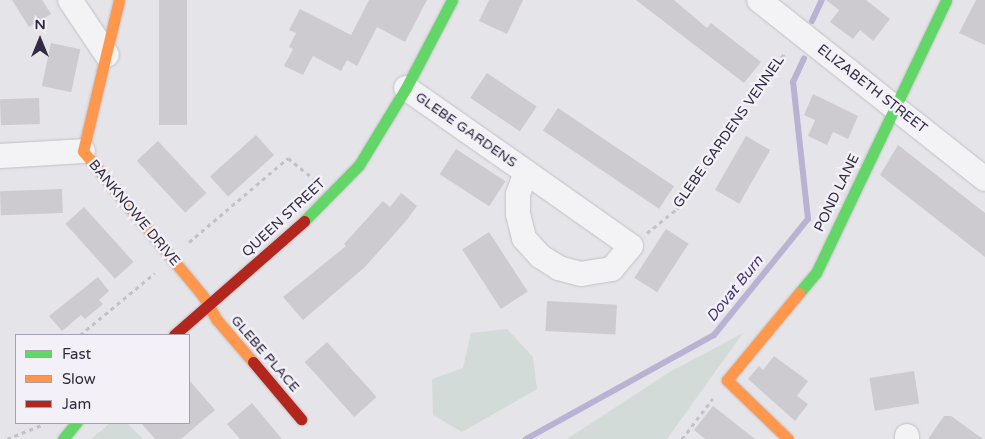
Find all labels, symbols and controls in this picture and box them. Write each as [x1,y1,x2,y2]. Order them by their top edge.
north arrow [15,15,65,65]
text: N [34,16,46,33]
street label: ELIZABETH STREET [814,41,930,137]
street label: GLEBE GARDENS VENNEL [670,53,788,211]
street label: GLEBE GARDENS [412,89,520,171]
street label: POND LANE [811,151,863,235]
street label: BANKNOWE DRIVE [85,157,183,269]
street label: QUEEN STREET [239,175,329,261]
water label: Dovat Burn [703,252,767,326]
street label: GLEBE PLACE [227,312,303,396]
legend [15,334,190,424]
text: Fast [62,345,91,363]
text: Slow [62,370,96,388]
text: Jam [62,395,91,413]

